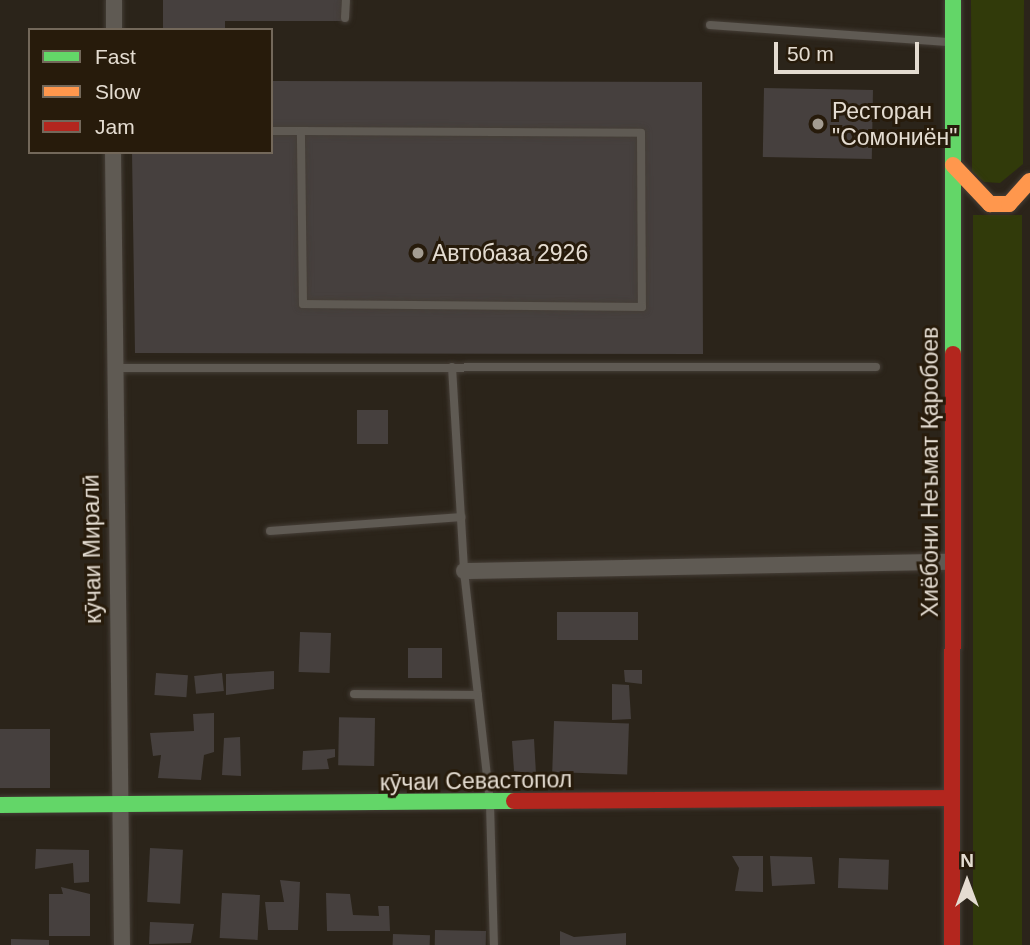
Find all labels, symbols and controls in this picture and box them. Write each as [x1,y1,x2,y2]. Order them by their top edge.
legend [28,28,273,154]
scale bar [778,28,923,72]
text: 50 m [787,42,834,65]
text: Fast [95,45,136,68]
text: Slow [95,80,141,103]
place label: Ресторан "Сомониён" [832,97,957,151]
text: Jam [95,115,135,138]
marker: Ресторан "Сомониён" [810,116,826,132]
place label: Автобаза 2926 [432,239,588,267]
marker: Автобаза 2926 [410,245,426,261]
street label: Хиёбони Неъмат Қаробоев [916,327,944,617]
street label: кӯчаи Миралӣ [77,474,107,624]
street label: кӯчаи Севастопол [380,766,572,796]
north arrow [932,847,1002,917]
text: N [960,850,974,871]

